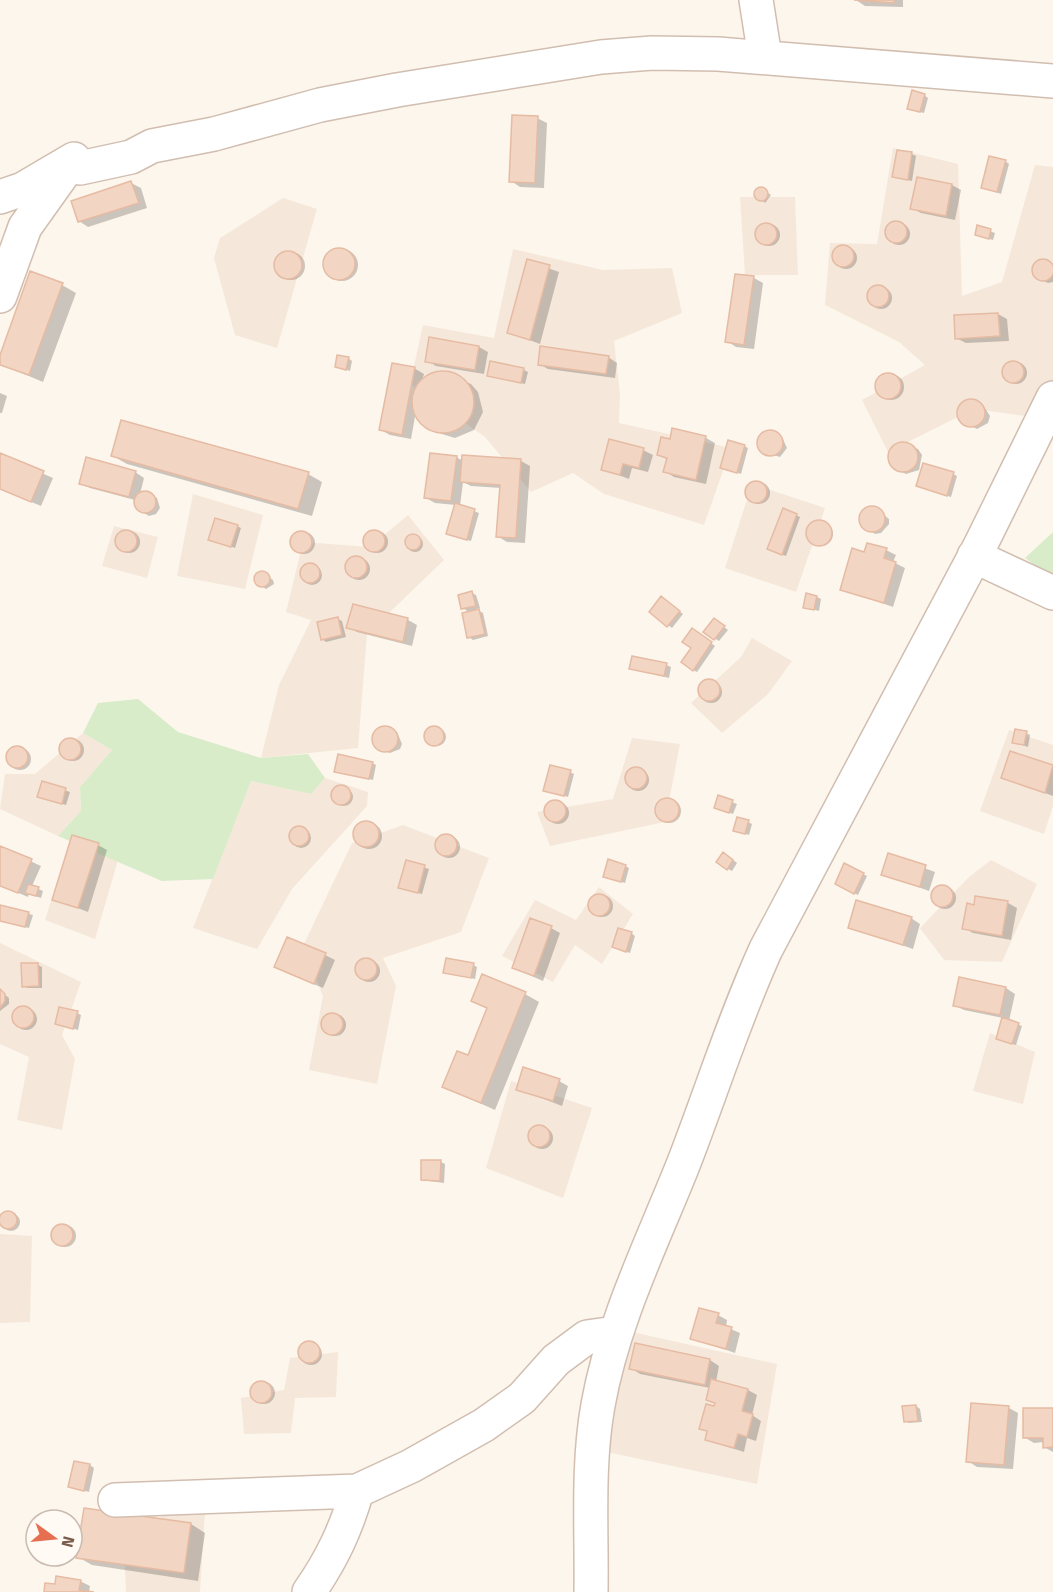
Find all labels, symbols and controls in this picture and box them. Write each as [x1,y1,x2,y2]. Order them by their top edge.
north arrow [24,1508,84,1568]
text: N [57,1534,79,1549]

